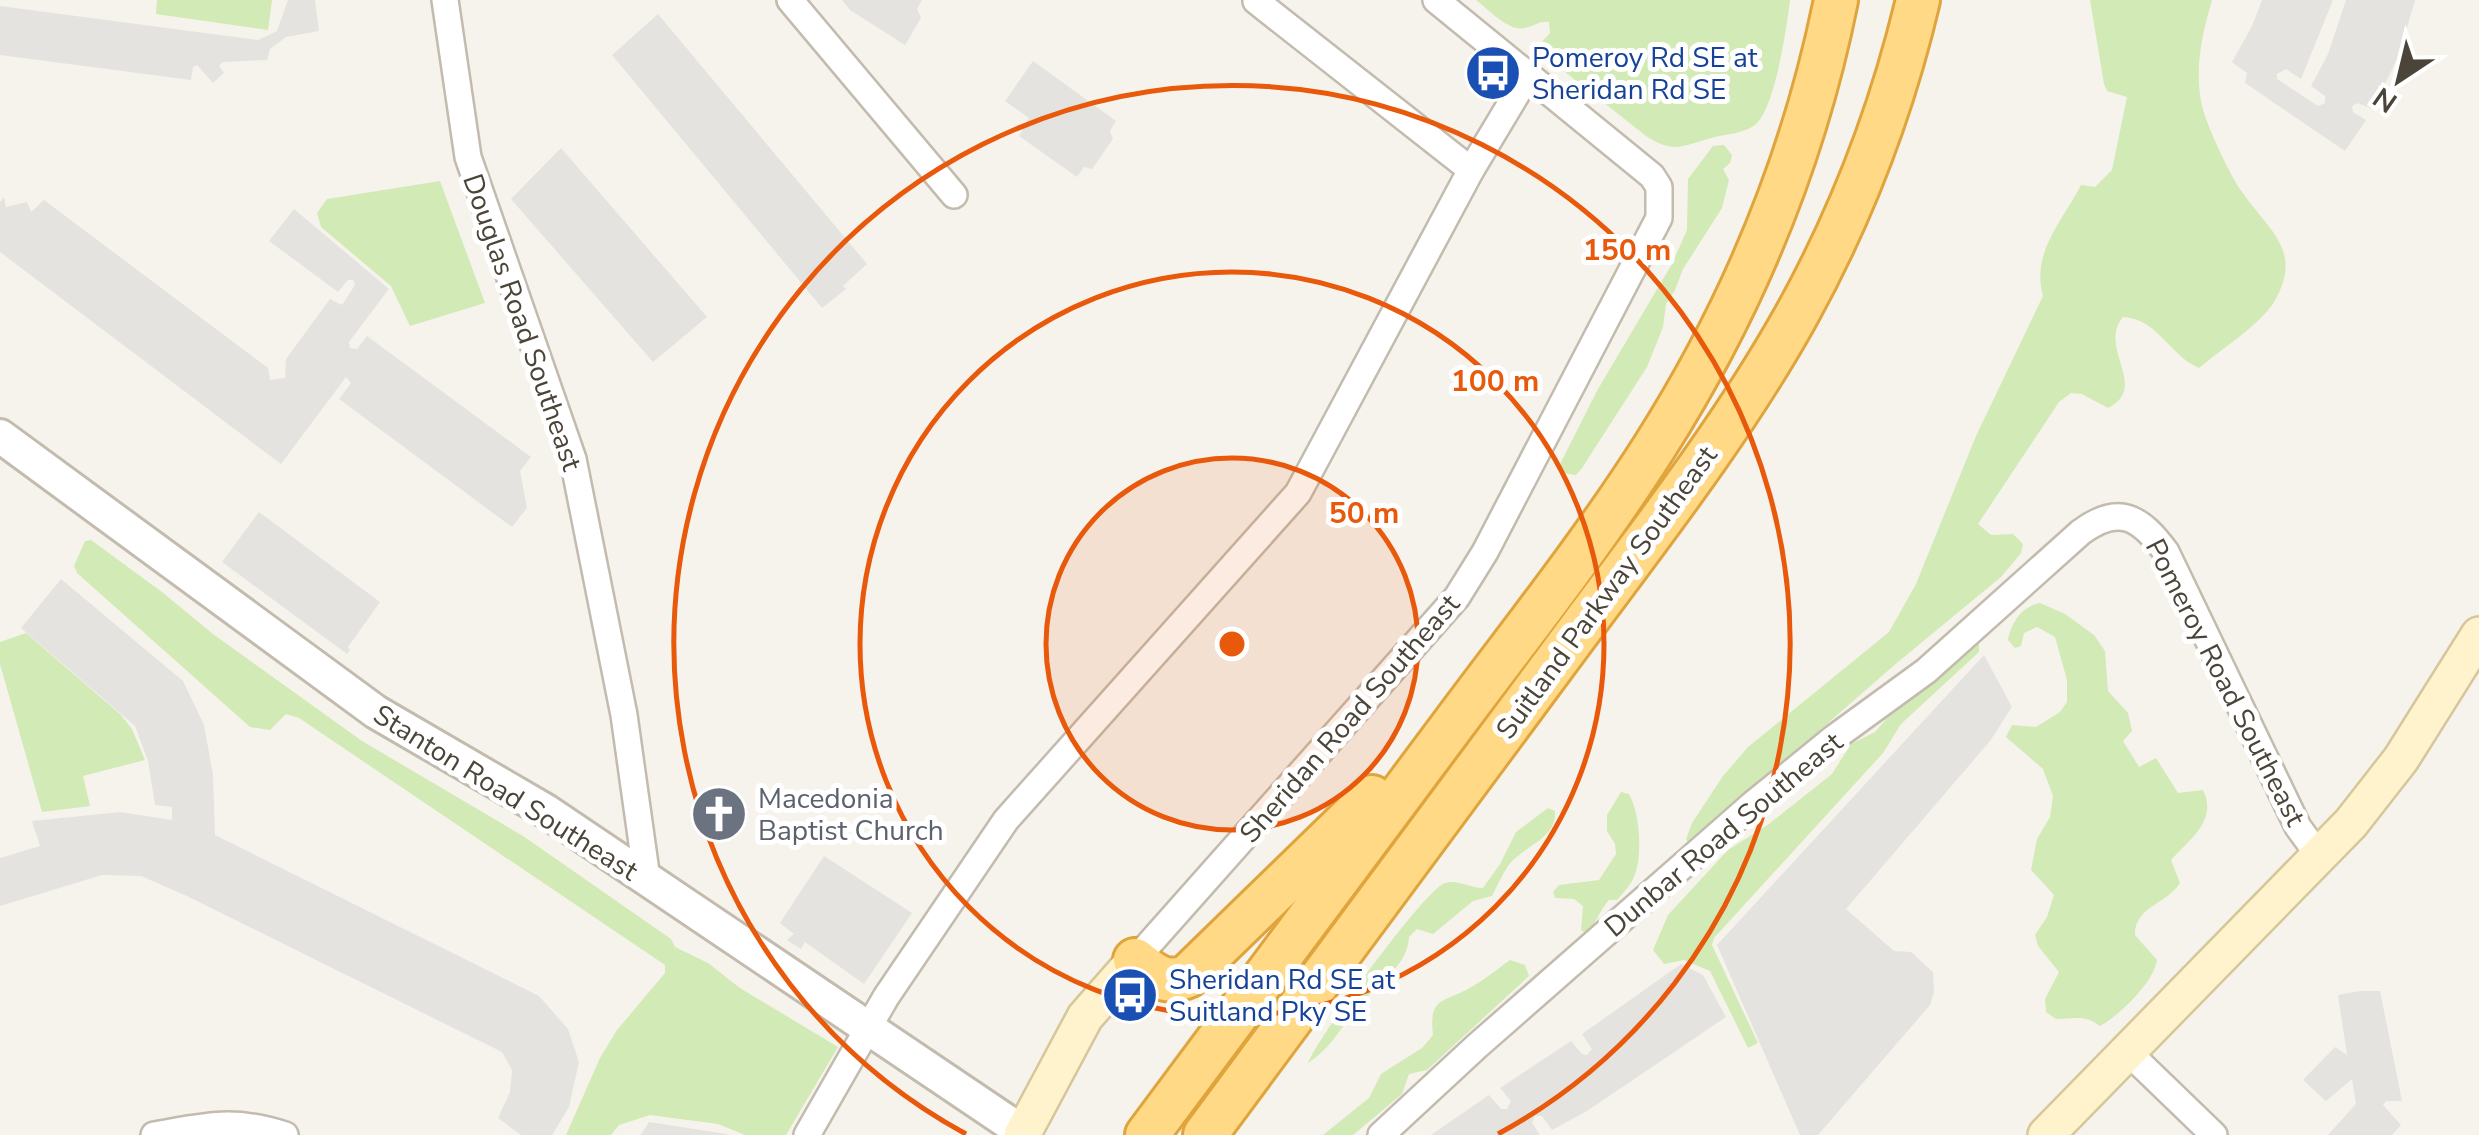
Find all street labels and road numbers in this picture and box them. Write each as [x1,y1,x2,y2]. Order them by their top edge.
street label: Douglas Road Southeast [453,169,591,476]
street label: Suitland Parkway Southeast [1487,438,1726,747]
street label: Pomeroy Road Southeast [2136,532,2314,833]
street label: Sheridan Road Southeast [1231,586,1469,851]
street label: Stanton Road Southeast [366,696,645,890]
street label: Dunbar Road Southeast [1596,724,1851,946]

